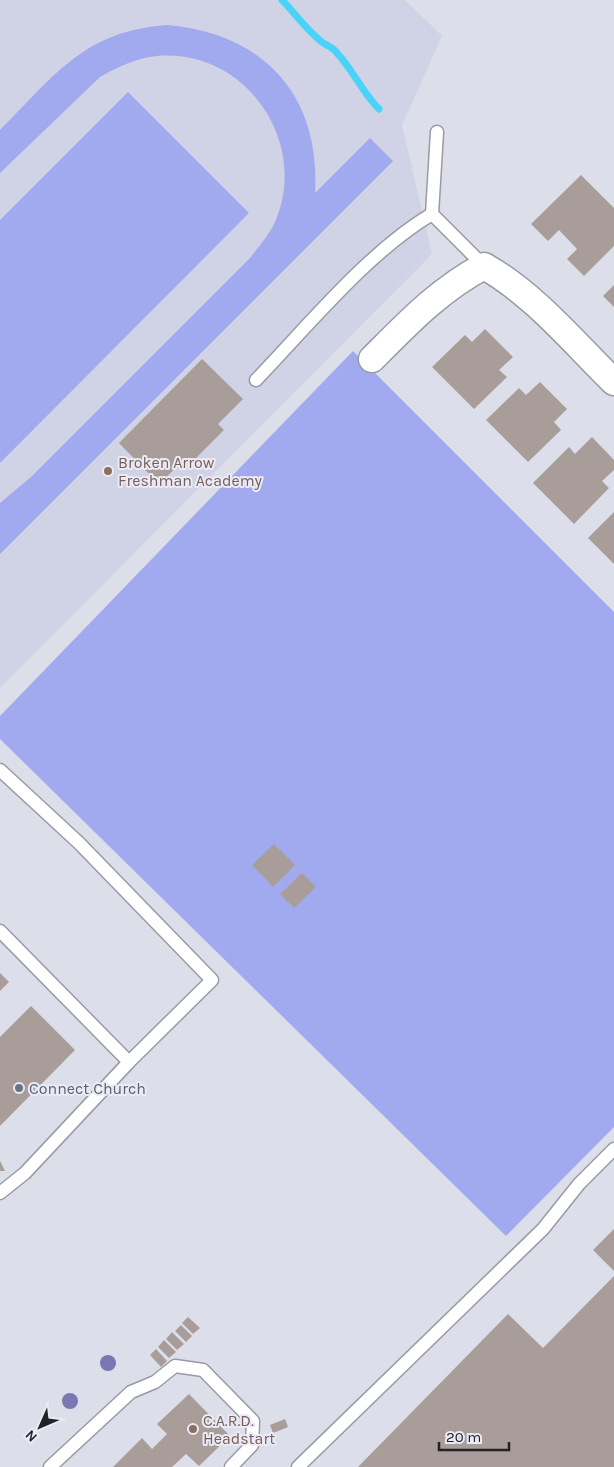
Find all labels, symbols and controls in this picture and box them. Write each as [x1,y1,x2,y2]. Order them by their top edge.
place label: Broken Arrow Freshman Academy [118,453,263,490]
marker: Broken Arrow Freshman Academy [102,465,114,477]
place label: Connect Church [29,1079,146,1098]
marker: Connect Church [13,1082,25,1094]
north arrow [15,1402,65,1452]
place label: C.A.R.D. Headstart [203,1411,275,1448]
scale bar [439,1420,509,1452]
marker: C.A.R.D. Headstart [187,1423,199,1435]
text: N [22,1426,41,1445]
text: 20 m [446,1428,481,1446]

